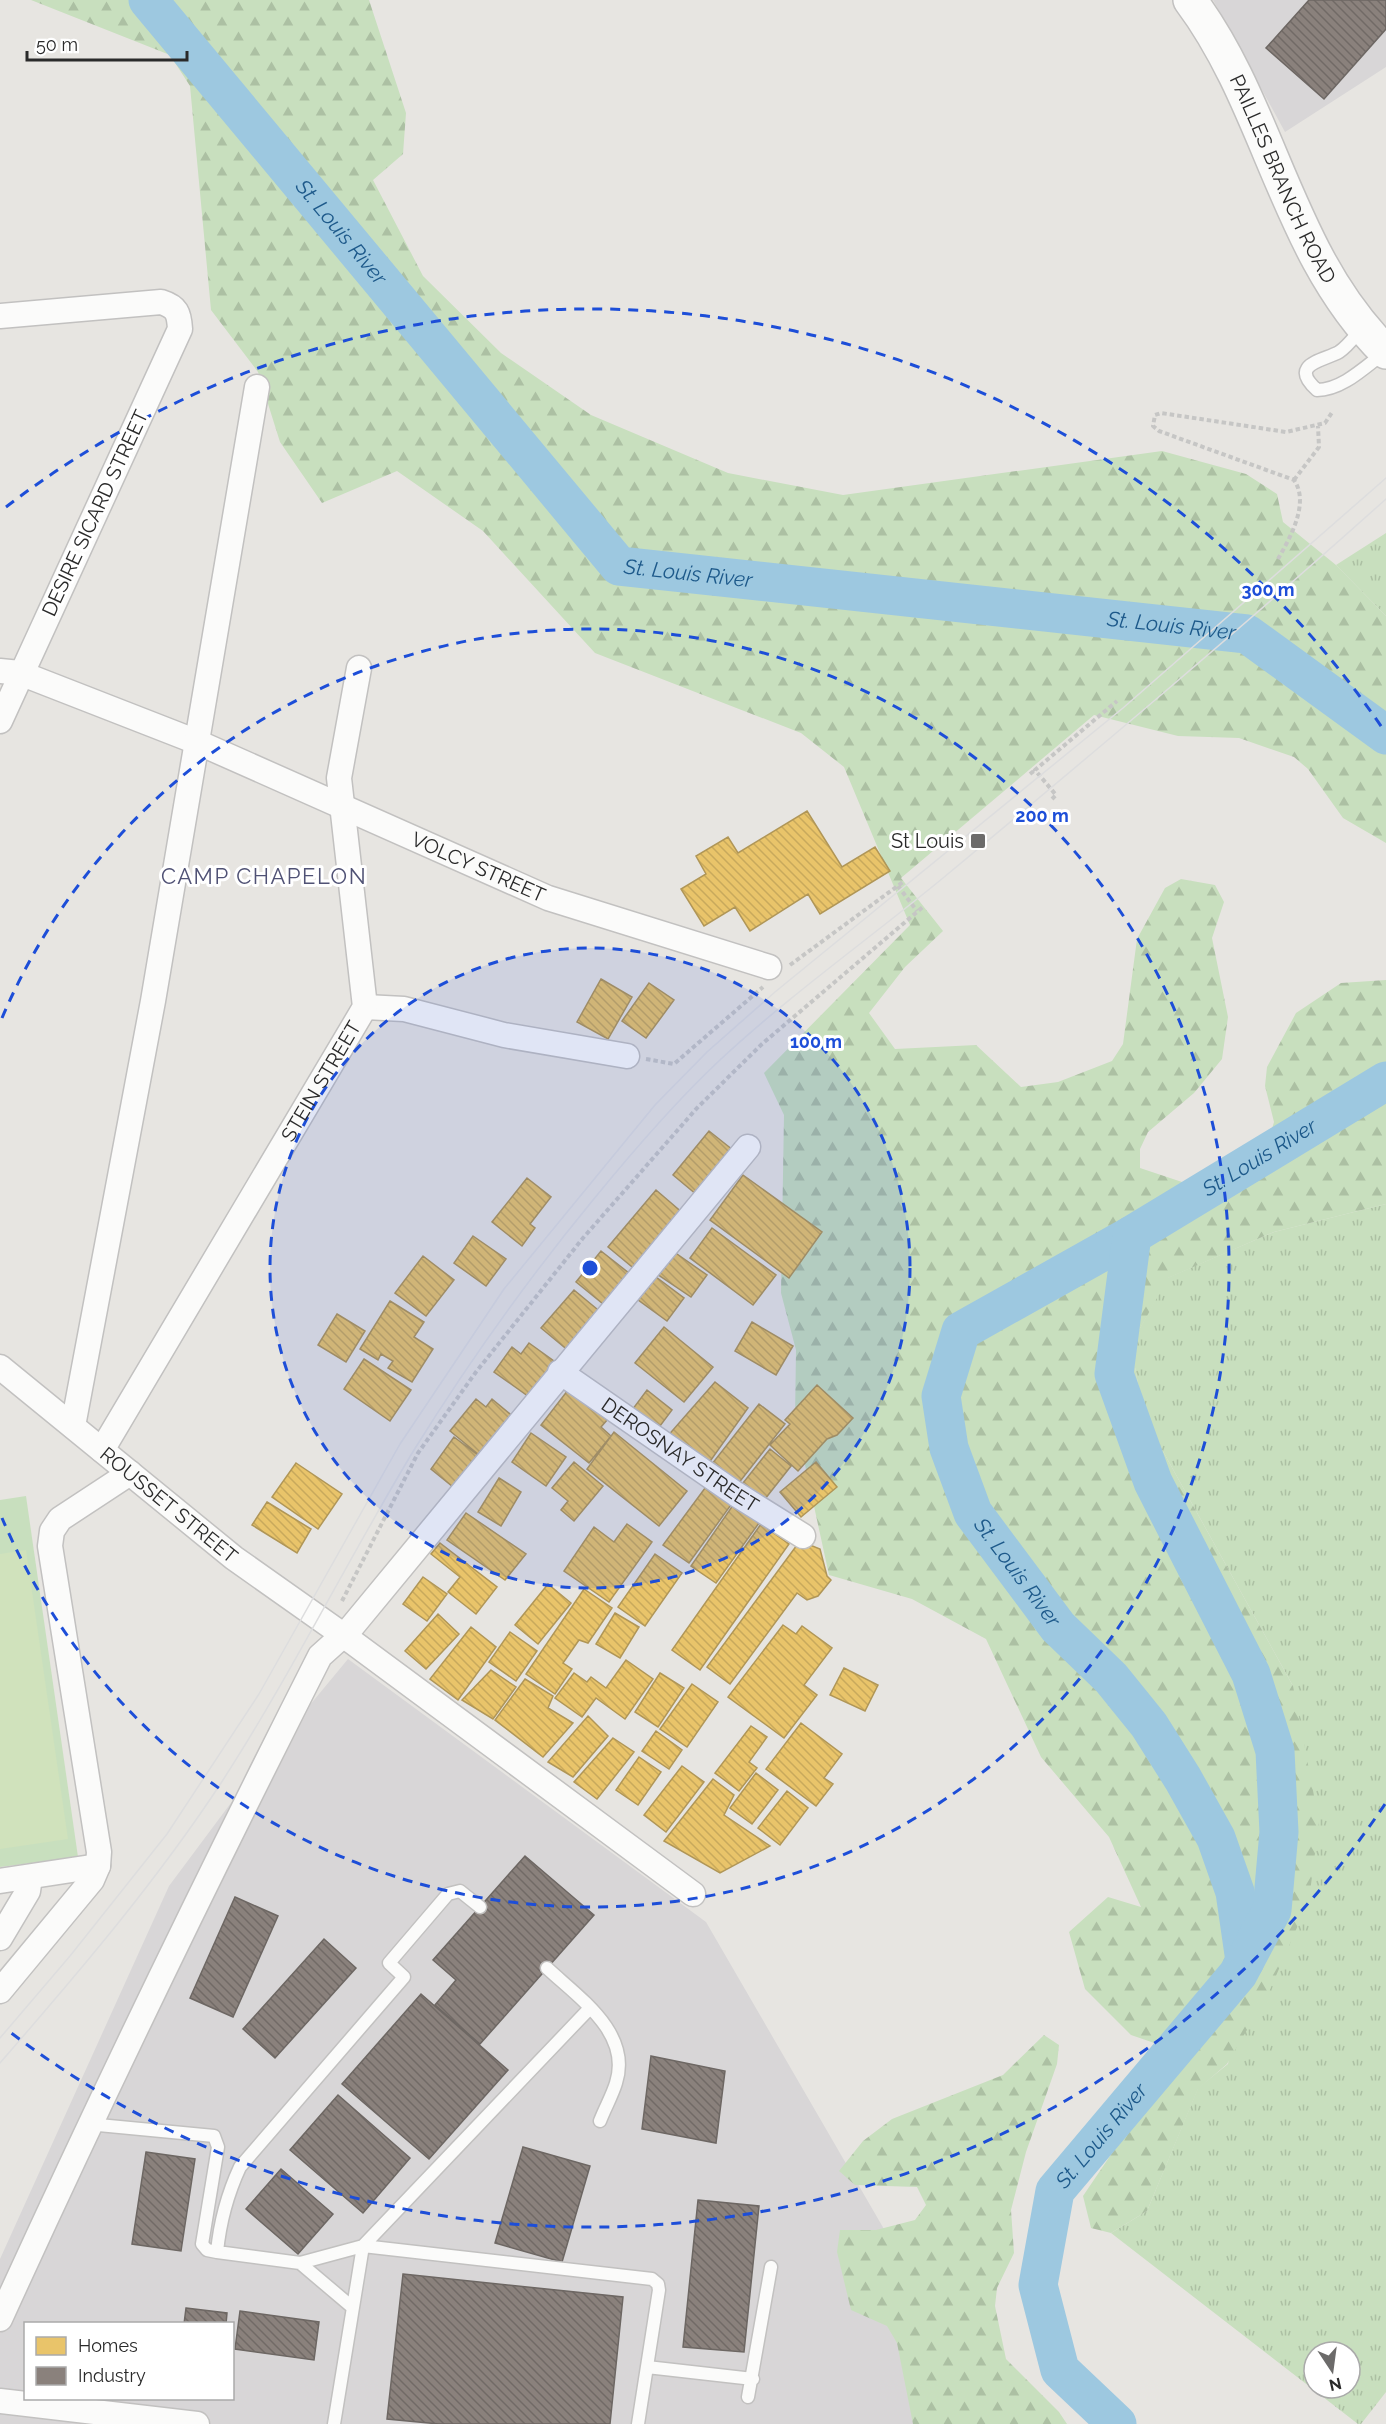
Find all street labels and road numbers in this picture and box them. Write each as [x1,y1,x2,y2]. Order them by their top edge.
street label: PAILLES BRANCH ROAD [1225,71,1341,288]
street label: DESIRE SICARD STREET [37,406,153,620]
street label: VOLCY STREET [408,827,549,907]
street label: STEIN STREET [276,1017,366,1146]
street label: DEROSNAY STREET [597,1392,763,1517]
street label: ROUSSET STREET [95,1442,242,1568]

